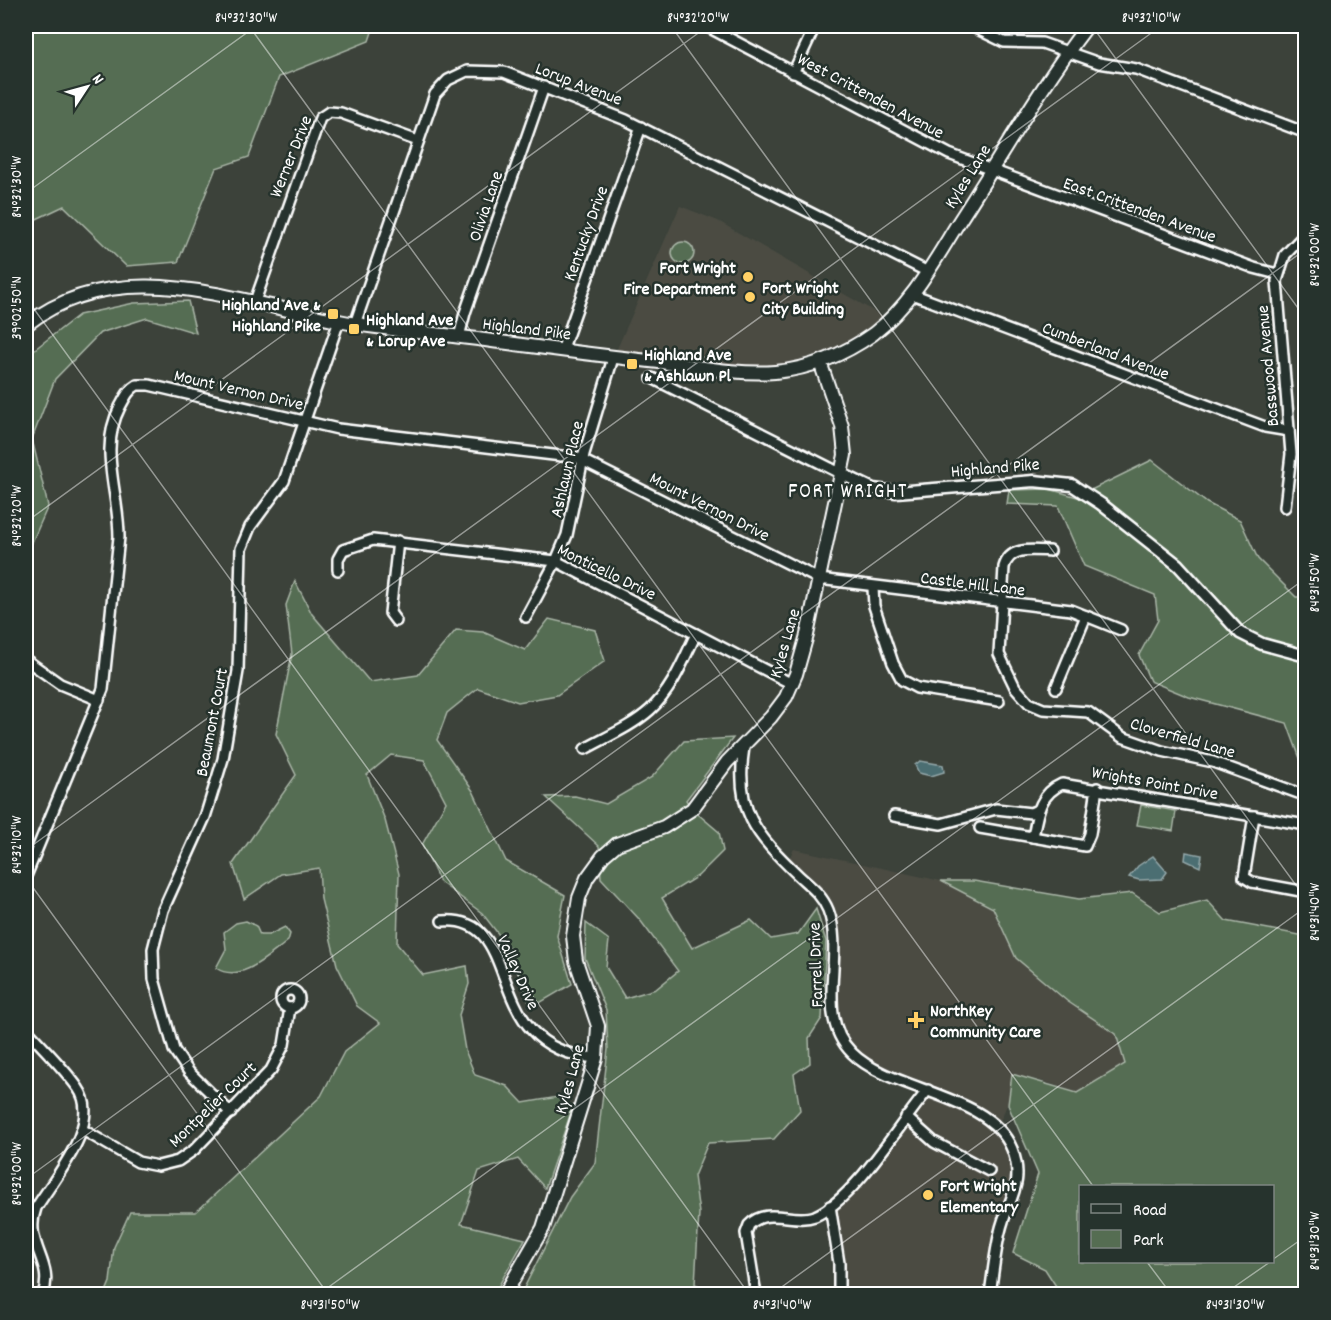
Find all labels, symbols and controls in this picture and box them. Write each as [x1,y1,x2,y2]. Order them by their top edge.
text: 84°32'30"W [215,8,277,30]
text: 84°32'20"W [667,8,729,30]
text: 84°32'10"W [1122,8,1181,30]
street label: West Crittenden Avenue [792,48,948,147]
north arrow [57,57,117,117]
street label: Lorup Avenue [531,57,625,113]
text: N [85,70,109,90]
street label: Werner Drive [264,112,320,202]
street label: Kyles Lane [940,140,999,214]
text: 84°32'30"W [7,156,29,218]
street label: Olivia Lane [464,168,511,246]
street label: East Crittenden Avenue [1059,172,1219,251]
street label: Kentucky Drive [559,183,616,285]
text: 84°32'00"W [1305,223,1327,287]
place label: Fort Wright Fire Department [623,257,736,303]
marker: Fort Wright Fire Department [741,270,755,284]
text: 39°02'50"N [7,276,29,340]
place label: Fort Wright City Building [762,277,844,323]
marker: Fort Wright City Building [743,290,757,304]
place label: Highland Ave & Highland Pike [221,294,321,340]
street label: Basswood Avenue [1252,304,1287,427]
marker: Highland Ave & Highland Pike [326,307,340,321]
place label: Highland Ave & Lorup Ave [366,309,454,355]
street label: Highland Pike [481,313,572,348]
street label: Cumberland Avenue [1038,317,1172,388]
marker: Highland Ave & Lorup Ave [347,322,361,336]
place label: Highland Ave & Ashlawn Pl [644,344,732,390]
marker: Highland Ave & Ashlawn Pl [625,357,639,371]
street label: Mount Vernon Drive [171,364,306,418]
street label: Ashlawn Place [545,419,592,520]
street label: Highland Pike [950,453,1041,486]
street label: Mount Vernon Drive [644,467,773,549]
district label: FORT WRIGHT [788,478,908,508]
text: 84°32'20"W [7,485,29,547]
street label: Monticello Drive [552,538,660,608]
text: 84°31'50"W [1305,553,1327,613]
street label: Castle Hill Lane [919,567,1026,604]
street label: Kyles Lane [765,606,808,682]
street label: Beaumont Court [191,666,236,779]
street label: Cloverfield Lane [1127,712,1238,766]
street label: Wrights Point Drive [1089,761,1220,808]
text: 84°32'10"W [7,815,29,874]
text: 84°31'40"W [1305,882,1327,941]
street label: Farrell Drive [804,922,831,1008]
street label: Valley Drive [489,932,544,1015]
place label: NorthKey Community Care [930,1000,1041,1046]
marker: NorthKey Community Care [907,1011,925,1029]
street label: Kyles Lane [550,1042,593,1117]
street label: Montpelier Court [164,1057,264,1154]
text: 84°32'00"W [7,1142,29,1206]
place label: Fort Wright Elementary [940,1175,1019,1221]
legend [1079,1185,1274,1263]
marker: Fort Wright Elementary [921,1188,935,1202]
text: Road [1133,1199,1167,1224]
text: 84°31'30"W [1305,1211,1327,1270]
text: Park [1133,1229,1164,1254]
text: 84°31'50"W [300,1295,360,1317]
text: 84°31'40"W [753,1295,812,1317]
text: 84°31'30"W [1206,1295,1265,1317]

